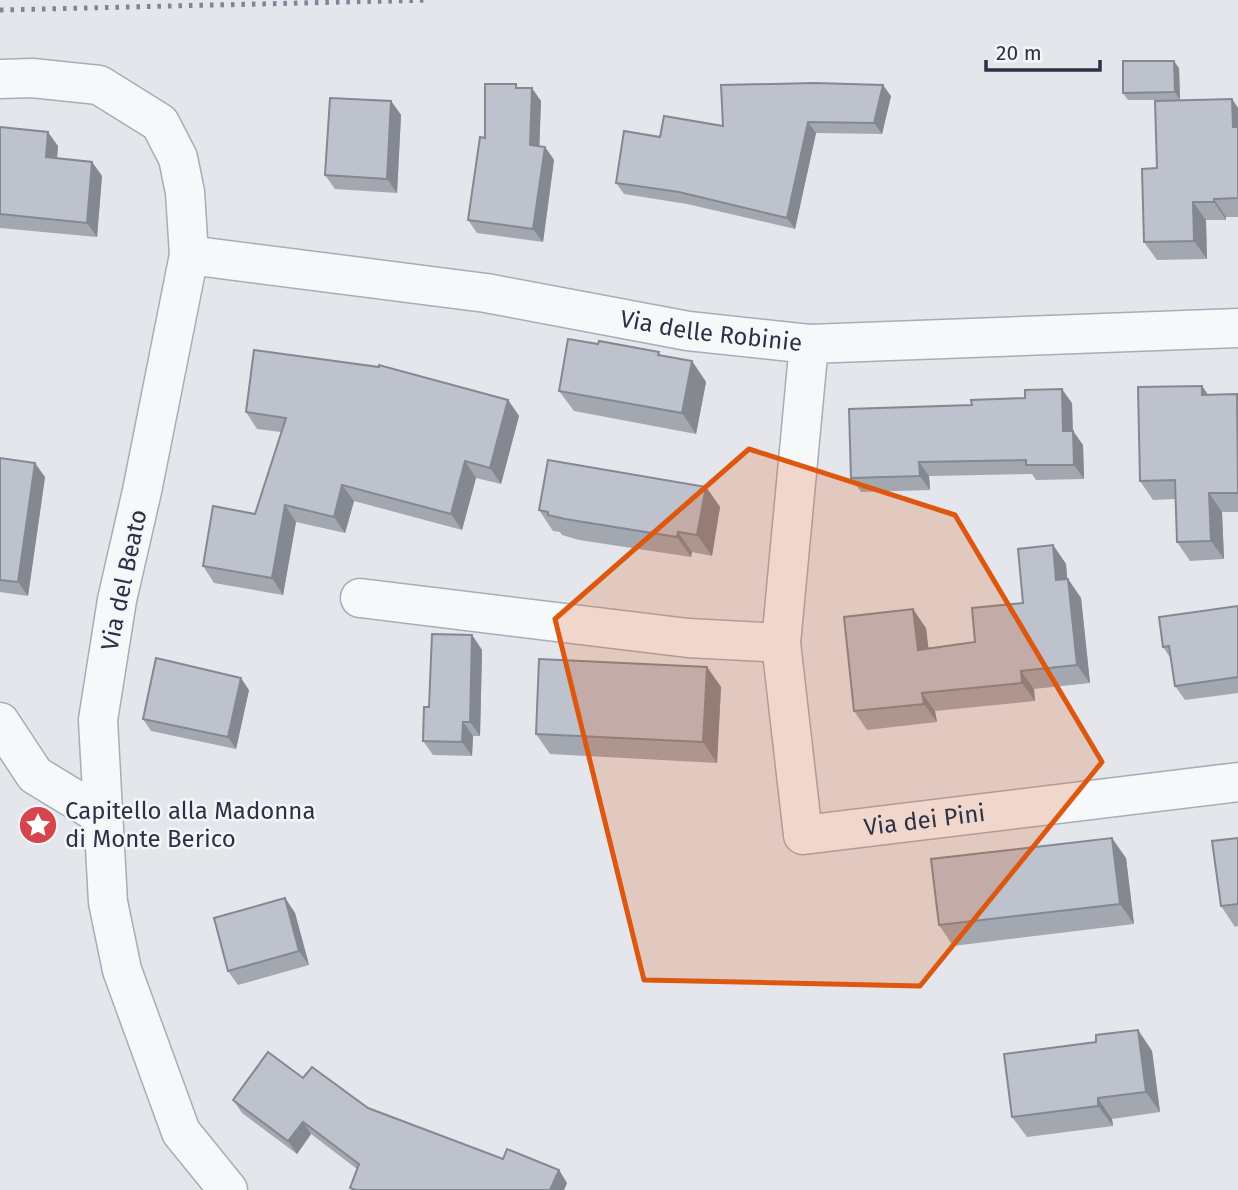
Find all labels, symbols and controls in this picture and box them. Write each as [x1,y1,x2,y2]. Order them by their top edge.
scale bar [986,28,1100,72]
text: 20 m [996,40,1042,66]
street label: Via delle Robinie [618,305,804,357]
street label: Via del Beato [95,507,153,653]
place label: Capitello alla Madonna di Monte Berico [65,797,315,853]
street label: Via dei Pini [862,799,987,841]
place icon: Capitello alla Madonna di Monte Berico [17,804,59,846]

